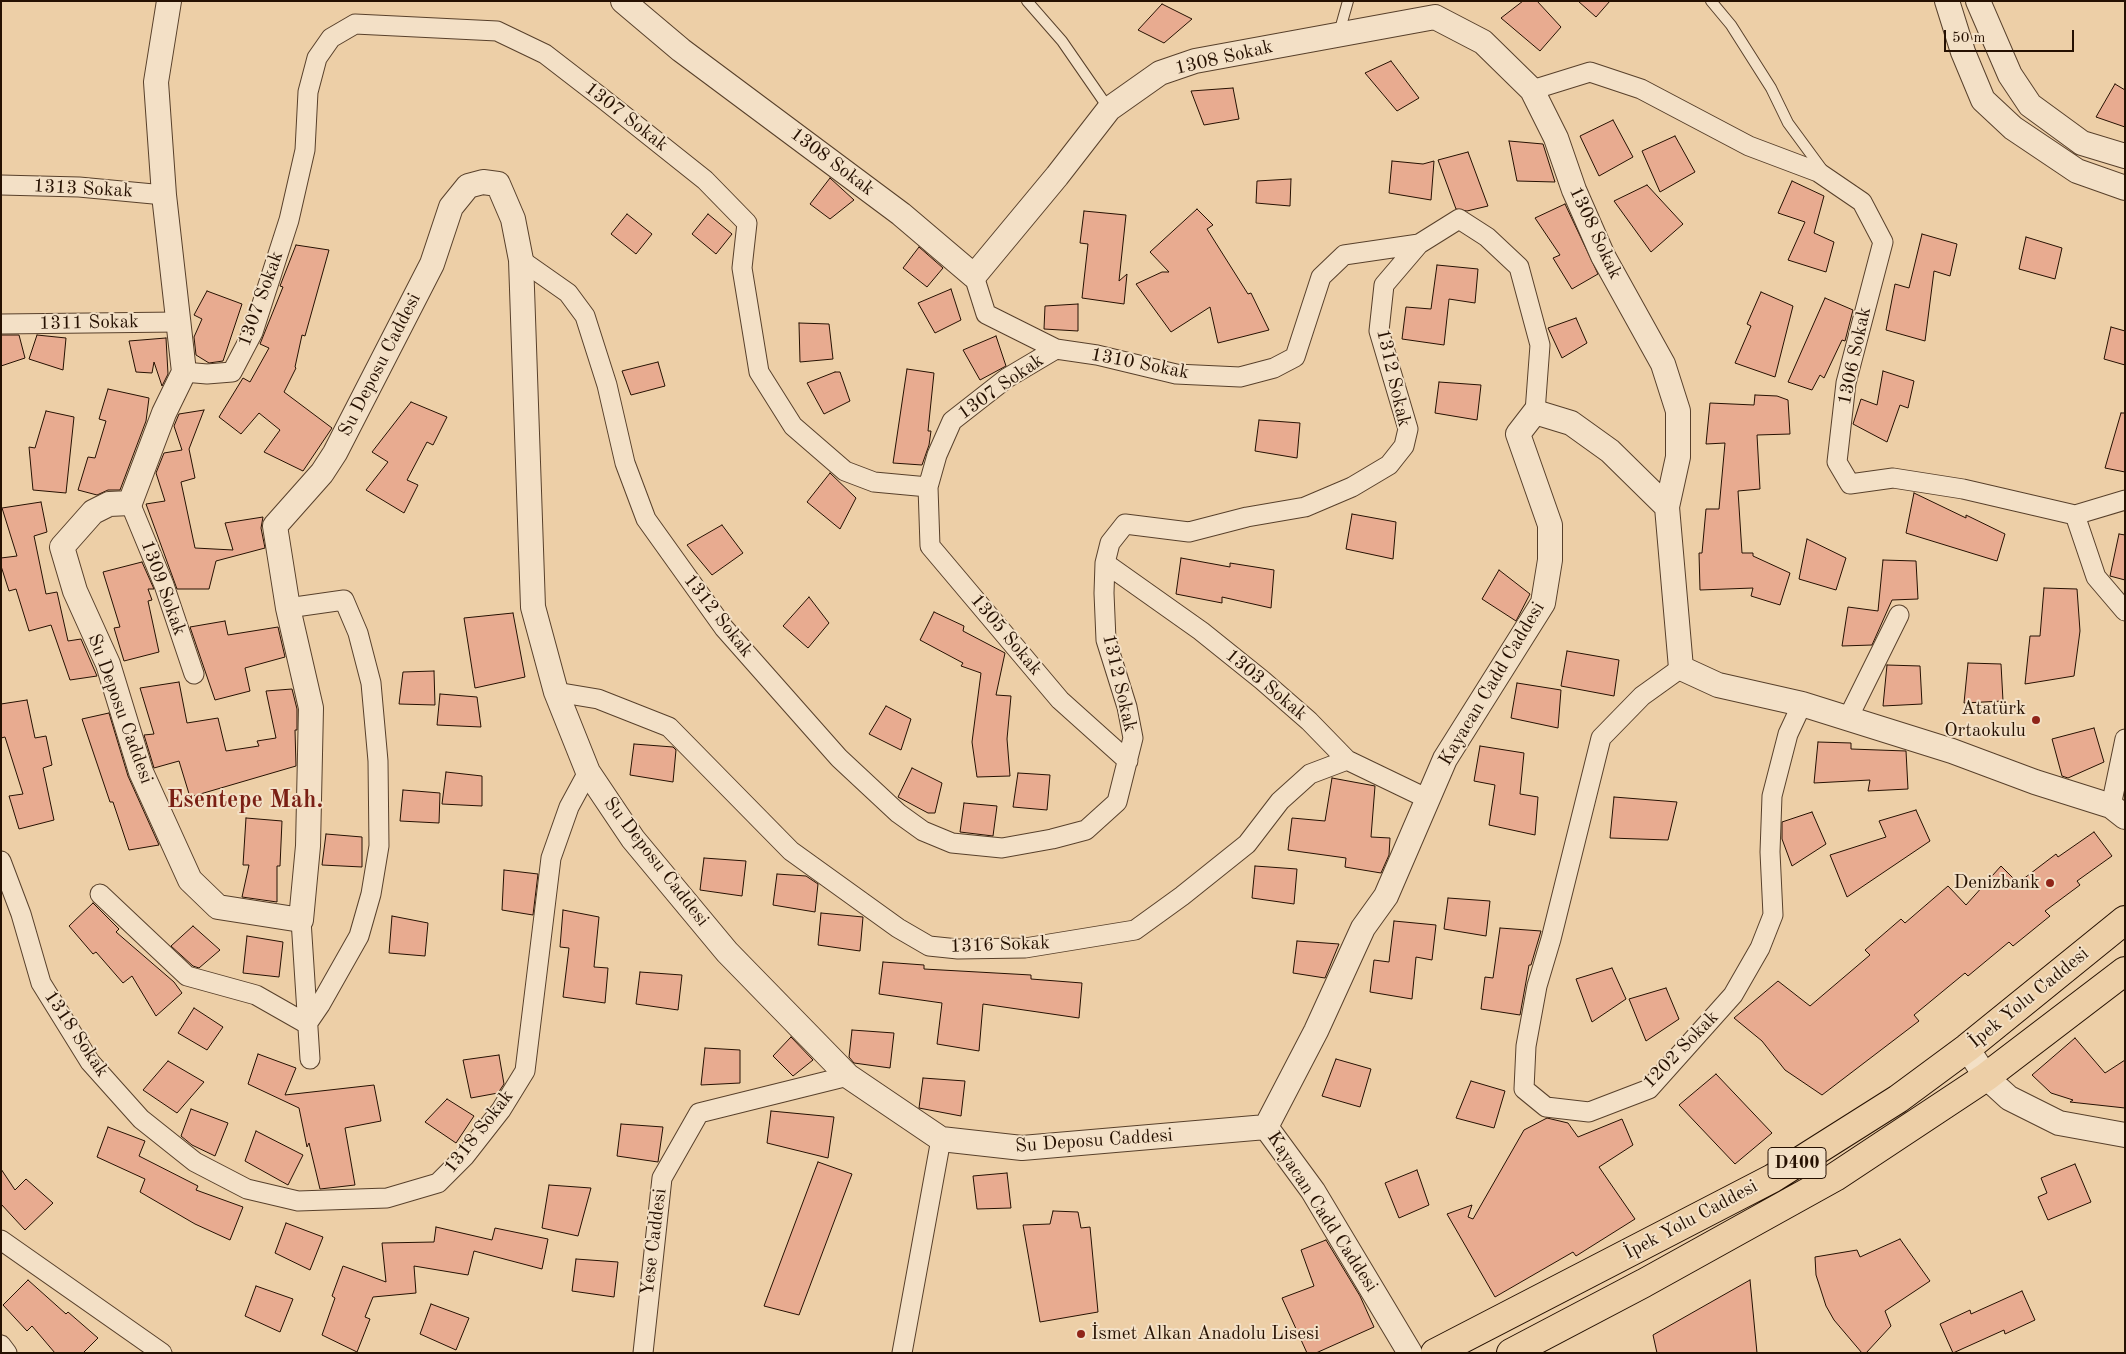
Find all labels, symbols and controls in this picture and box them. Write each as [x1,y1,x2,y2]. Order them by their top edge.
scale bar [1946,20,2076,52]
text: 50 m [1952,31,1986,46]
street label: 1308 Sokak [1173,36,1275,80]
street label: 1307 Sokak [580,77,672,157]
street label: 1308 Sokak [785,123,879,201]
street label: 1313 Sokak [33,175,133,203]
street label: 1308 Sokak [1564,183,1626,283]
street label: 1307 Sokak [233,248,289,350]
street label: Su Deposu Caddesi [334,290,426,440]
street label: 1306 Sokak [1833,305,1877,407]
street label: 1311 Sokak [39,311,139,335]
street label: 1312 Sokak [1371,327,1415,429]
street label: 1310 Sokak [1089,343,1191,385]
street label: 1307 Sokak [954,349,1048,425]
street label: 1309 Sokak [135,537,191,639]
street label: 1312 Sokak [678,570,758,662]
street label: 1305 Sokak [965,589,1047,681]
street label: Kayacan Cadd Caddesi [1434,598,1550,770]
street label: Su Deposu Caddesi [82,631,158,787]
street label: 1312 Sokak [1097,632,1141,734]
street label: 1303 Sokak [1220,644,1312,726]
place label: Atatürk Ortaokulu [1944,698,2026,742]
marker: Atatürk Ortaokulu [2030,714,2042,726]
district label: Esentepe Mah. [167,787,323,815]
street label: Su Deposu Caddesi [598,793,714,931]
place label: Denizbank [1953,872,2040,894]
marker: Denizbank [2044,877,2056,889]
street label: 1316 Sokak [950,932,1050,958]
street label: İpek Yolu Caddesi [1964,943,2094,1053]
street label: 1318 Sokak [39,986,113,1082]
street label: 1202 Sokak [1638,1006,1724,1094]
street label: 1318 Sokak [439,1086,519,1178]
street label: Su Deposu Caddesi [1014,1124,1174,1158]
street label: Kayacan Cadd Caddesi [1262,1127,1382,1297]
road number: D400 [1768,1148,1826,1178]
street label: İpek Yolu Caddesi [1620,1175,1762,1265]
street label: Yese Caddesi [636,1187,672,1297]
place label: İsmet Alkan Anadolu Lisesi [1091,1323,1319,1345]
marker: İsmet Alkan Anadolu Lisesi [1075,1328,1087,1340]

